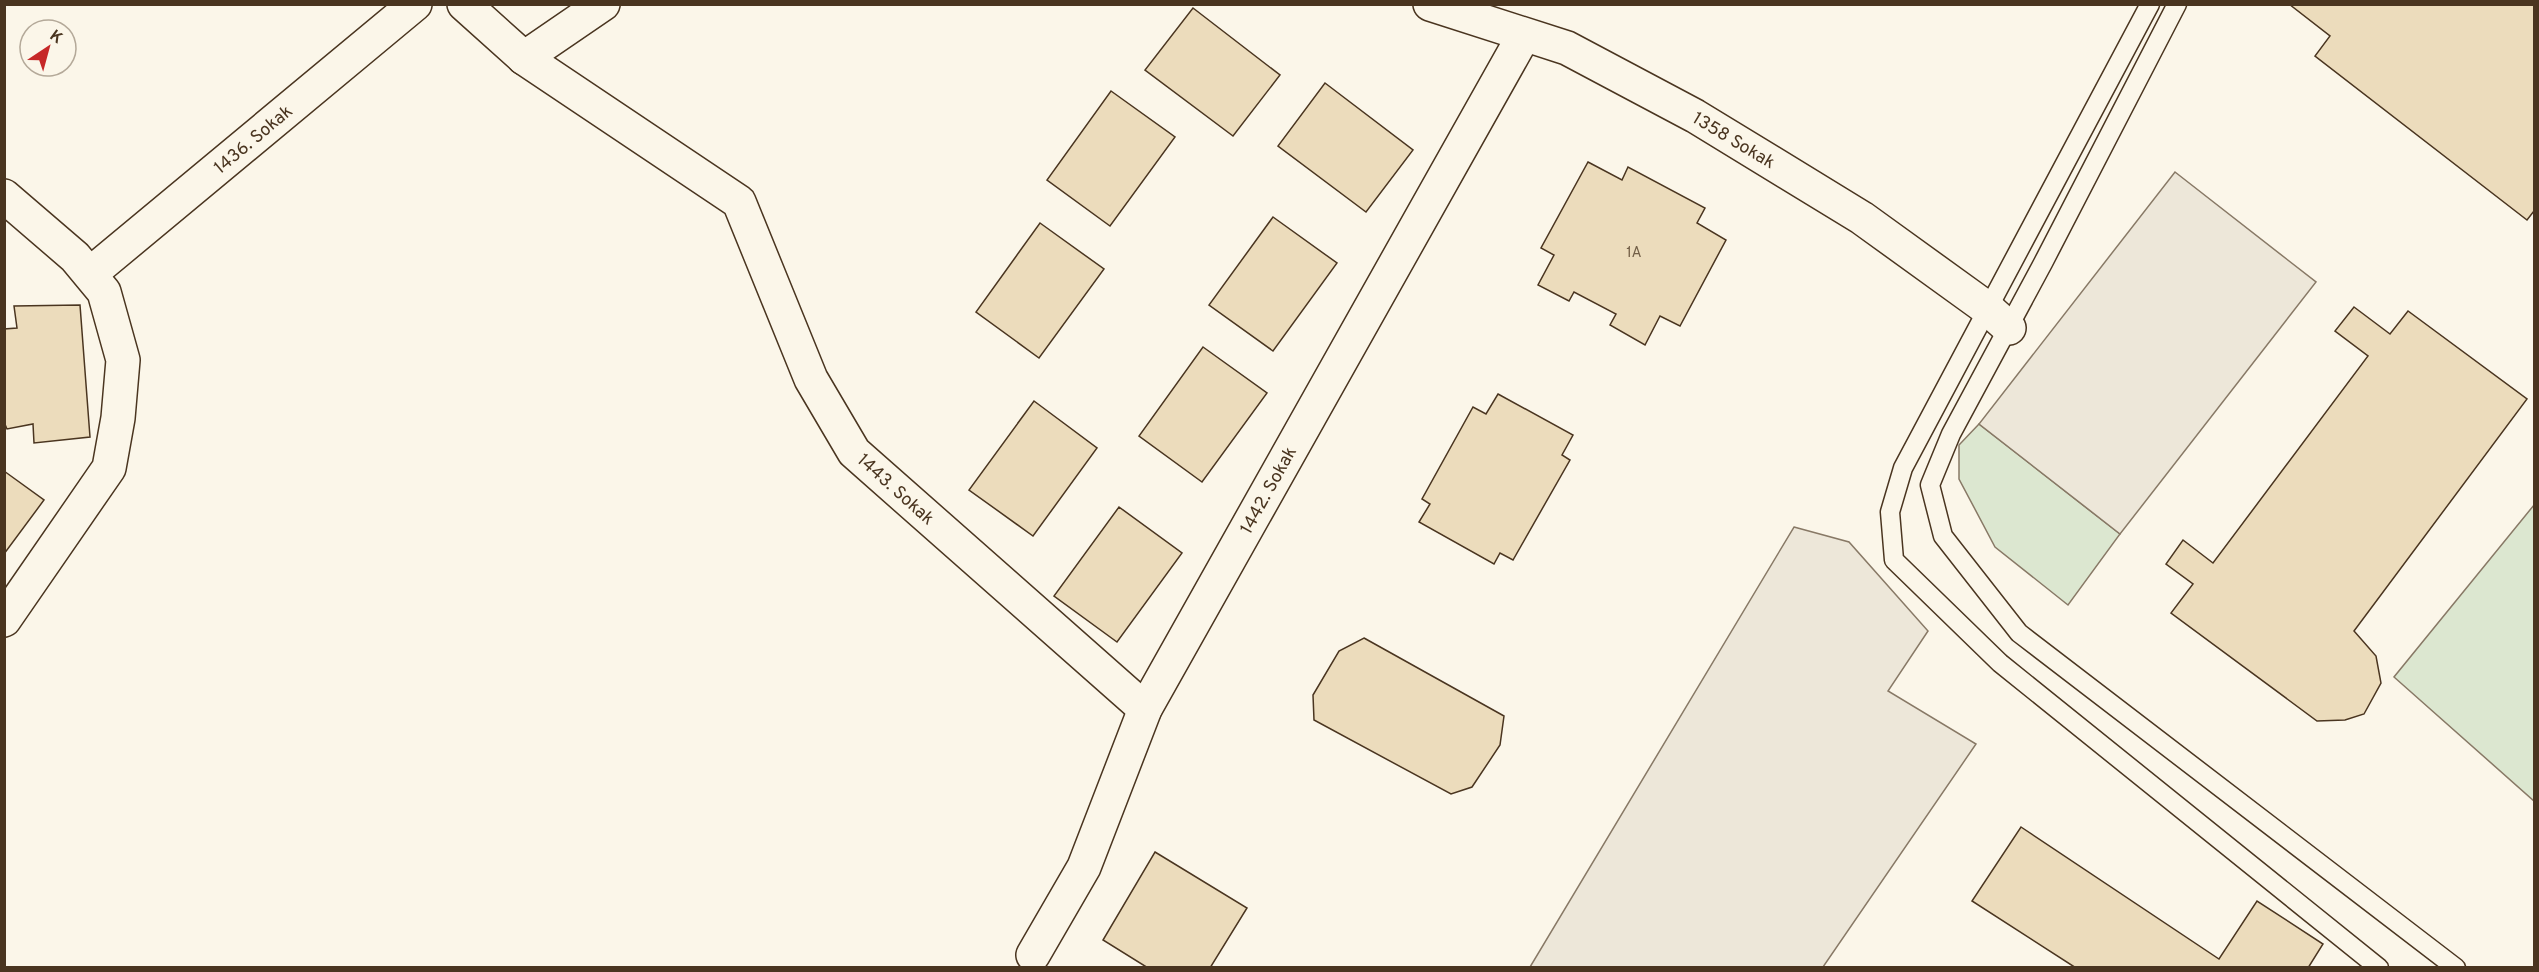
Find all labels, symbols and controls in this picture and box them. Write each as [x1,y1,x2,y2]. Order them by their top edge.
north arrow [18,18,78,78]
text: K [45,26,66,49]
street label: 1436. Sokak [210,100,298,180]
street label: 1358 Sokak [1688,108,1779,175]
house number: 1A [1626,244,1642,263]
street label: 1442. Sokak [1236,443,1303,539]
street label: 1443. Sokak [851,449,939,531]

